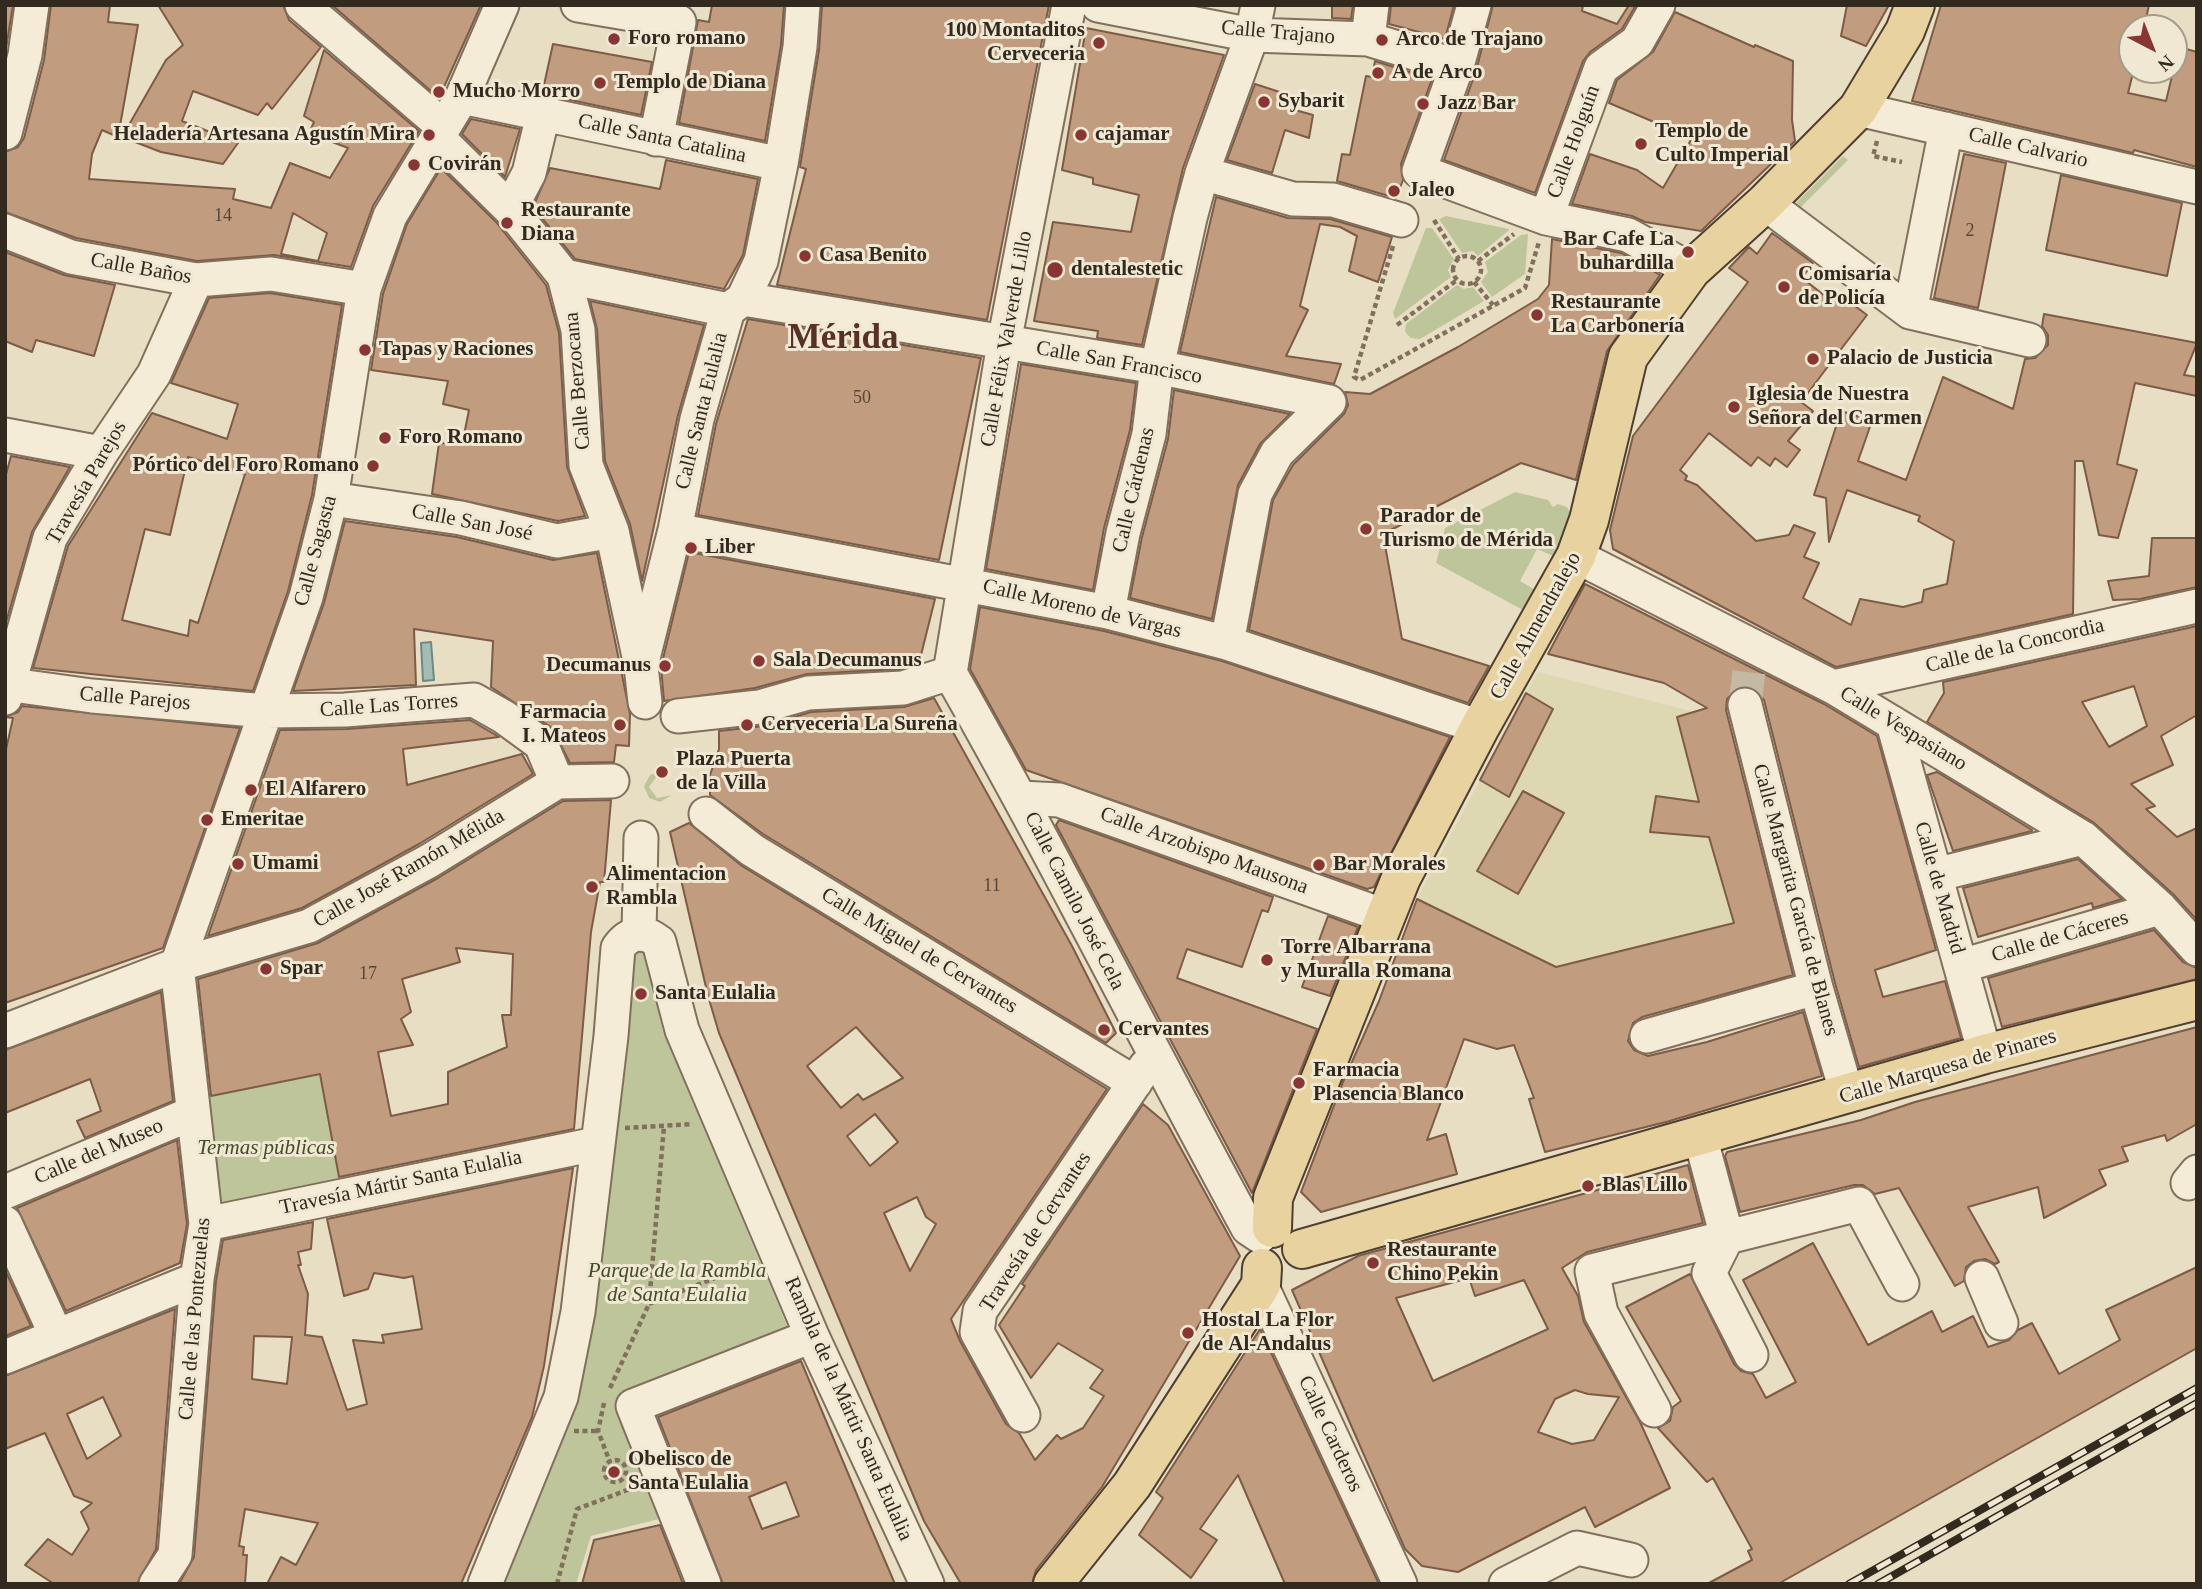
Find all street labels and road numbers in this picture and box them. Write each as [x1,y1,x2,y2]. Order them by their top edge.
street label: Calle Trajano [1220,15,1336,51]
street label: Calle Holguín [1542,82,1606,202]
street label: Calle Santa Catalina [576,109,748,169]
street label: Calle Calvario [1966,122,2090,174]
street label: Calle Félix Valverde Lillo [976,229,1038,449]
street label: Calle Baños [89,248,193,290]
street label: Calle Berzocana [559,311,597,451]
street label: Calle Santa Eulalia [670,330,734,492]
street label: Calle San Francisco [1034,336,1204,390]
street label: Travesía Parejos [41,417,133,549]
street label: Calle Cárdenas [1107,425,1161,555]
street label: Calle Sagasta [289,493,343,609]
street label: Calle San José [409,499,535,547]
street label: Calle Almendralejo [1485,548,1587,704]
street label: Calle Moreno de Vargas [980,574,1184,644]
street label: Calle de la Concordia [1923,613,2107,679]
street label: Calle Vespasiano [1835,681,1971,777]
street label: Calle Parejos [78,682,192,716]
street label: Calle Las Torres [319,689,459,723]
street label: Calle Margarita García de Blanes [1747,761,1843,1039]
street label: Calle Arzobispo Mausona [1097,802,1311,900]
street label: Calle José Ramón Mélida [309,804,509,934]
street label: Calle Camilo José Cela [1018,808,1130,994]
street label: Calle de Madrid [1908,819,1970,957]
street label: Calle Miguel de Cervantes [816,882,1022,1020]
street label: Calle de Cáceres [1989,905,2131,969]
street label: Calle Marquesa de Pinares [1837,1024,2059,1110]
street label: Calle del Museo [31,1114,167,1190]
street label: Travesía Mártir Santa Eulalia [278,1145,524,1221]
street label: Travesía de Cervantes [975,1147,1097,1317]
street label: Calle de las Pontezuelas [174,1217,216,1421]
street label: Rambla de la Mártir Santa Eulalia [778,1273,918,1545]
street label: Calle Carderos [1292,1372,1368,1496]

